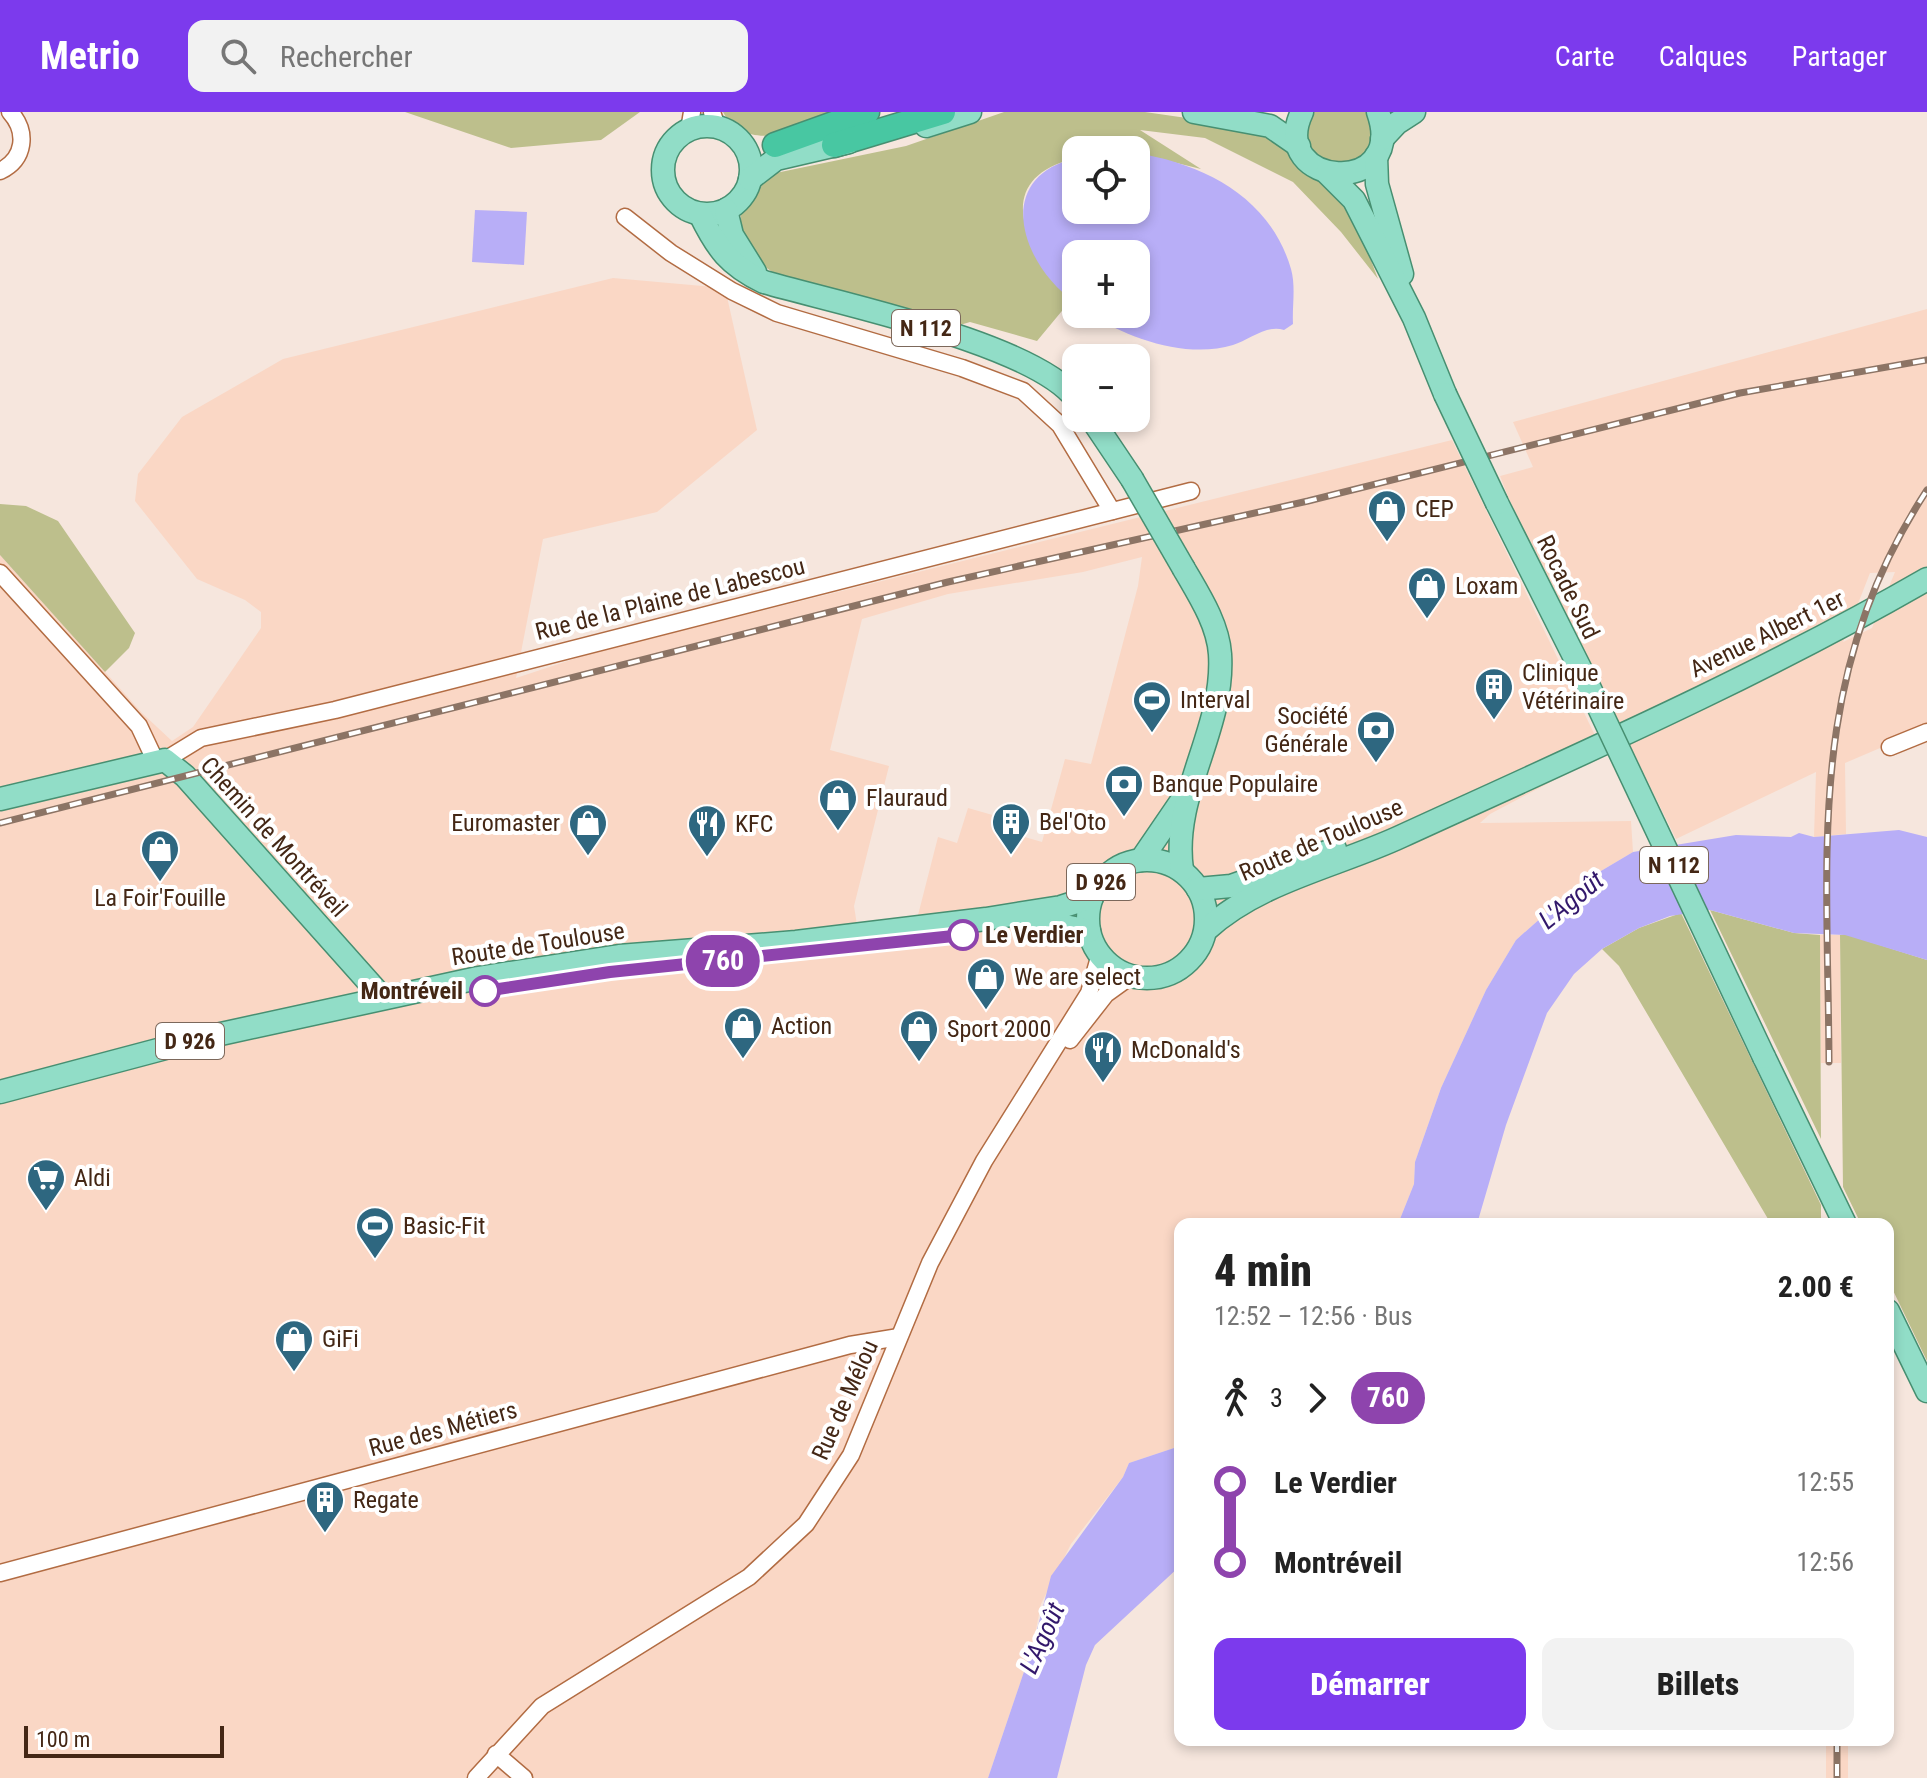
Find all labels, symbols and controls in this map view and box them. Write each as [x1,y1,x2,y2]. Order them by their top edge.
search box [188,20,748,92]
text: Metrio [40,34,140,78]
icon: search [216,34,260,78]
text: Rechercher [280,39,413,74]
text: Carte [1555,40,1615,73]
text: Calques [1659,40,1748,73]
text: Partager [1792,40,1887,73]
map controls [1062,136,1150,432]
button: locate [1062,136,1150,224]
button: + [1062,240,1150,328]
road number: N 112 [892,310,960,346]
button: − [1062,344,1150,432]
shop icon: CEP [1366,488,1408,543]
place label: CEP [1415,495,1454,523]
street label: Rocade Sud [1531,531,1605,643]
street label: Rue de la Plaine de Labescou [532,552,808,646]
shop icon: Loxam [1406,565,1448,620]
place label: Loxam [1455,572,1518,600]
street label: Avenue Albert 1er [1685,585,1849,683]
place label: Clinique Vétérinaire [1522,659,1624,715]
building icon: Clinique Vétérinaire [1473,666,1515,721]
sports icon: Interval [1131,679,1173,734]
place label: Interval [1180,686,1251,714]
place label: Société Générale [1265,702,1348,758]
bank icon: Société Générale [1355,709,1397,764]
street label: Chemin de Montréveil [195,751,353,923]
bank icon: Banque Populaire [1103,763,1145,818]
place label: Banque Populaire [1152,770,1318,798]
shop icon: Flauraud [817,777,859,832]
place label: Flauraud [866,784,948,812]
street label: Route de Toulouse [1235,793,1407,887]
building icon: Bel'Oto [990,801,1032,856]
shop icon: Euromaster [567,802,609,857]
restaurant icon: KFC [686,803,728,858]
place label: Bel'Oto [1039,808,1106,836]
place label: Euromaster [451,809,560,837]
place label: KFC [735,810,773,838]
shop icon: La Foir'Fouille [139,828,181,883]
road number: N 112 [1640,847,1708,883]
road number: D 926 [1067,864,1135,900]
water label: L'Agoût [1533,865,1610,935]
place label: La Foir'Fouille [94,884,226,912]
street label: Route de Toulouse [449,917,627,971]
marker: Le Verdier [948,920,978,950]
place label: Le Verdier [985,921,1083,949]
line badge: 760 [677,935,769,987]
text: 760 [702,944,744,977]
shop icon: We are select [965,956,1007,1011]
place label: We are select [1014,963,1141,991]
marker: Montréveil [470,976,500,1006]
place label: Montréveil [360,977,463,1005]
shop icon: Action [722,1005,764,1060]
shop icon: Sport 2000 [898,1008,940,1063]
place label: Action [771,1012,832,1040]
place label: Sport 2000 [947,1015,1051,1043]
road number: D 926 [156,1023,224,1059]
restaurant icon: McDonald's [1082,1029,1124,1084]
place label: McDonald's [1131,1036,1241,1064]
supermarket icon: Aldi [25,1157,67,1212]
place label: Aldi [74,1164,111,1192]
sports icon: Basic-Fit [354,1205,396,1260]
place label: Basic-Fit [403,1212,485,1240]
text: 4 min [1214,1245,1312,1297]
text: 2.00 € [1778,1269,1854,1304]
text: 12:52 – 12:56 · Bus [1214,1301,1413,1331]
shop icon: GiFi [273,1318,315,1373]
place label: GiFi [322,1325,359,1353]
street label: Rue de Mélou [806,1336,884,1464]
icon: walk [1214,1376,1258,1420]
icon: forward [1295,1376,1339,1420]
text: 760 [1367,1381,1409,1414]
text: 3 [1270,1383,1283,1413]
street label: Rue des Métiers [366,1396,520,1462]
text: Le Verdier [1274,1465,1397,1500]
text: 12:55 [1797,1467,1854,1497]
building icon: Regate [304,1479,346,1534]
place label: Regate [353,1486,419,1514]
text: Montréveil [1274,1545,1402,1580]
text: 12:56 [1797,1547,1854,1577]
water label: L'Agoût [1013,1598,1071,1678]
button: Démarrer [1214,1638,1526,1730]
button: Billets [1542,1638,1854,1730]
scale bar [24,1722,224,1758]
text: 100 m [36,1727,90,1752]

